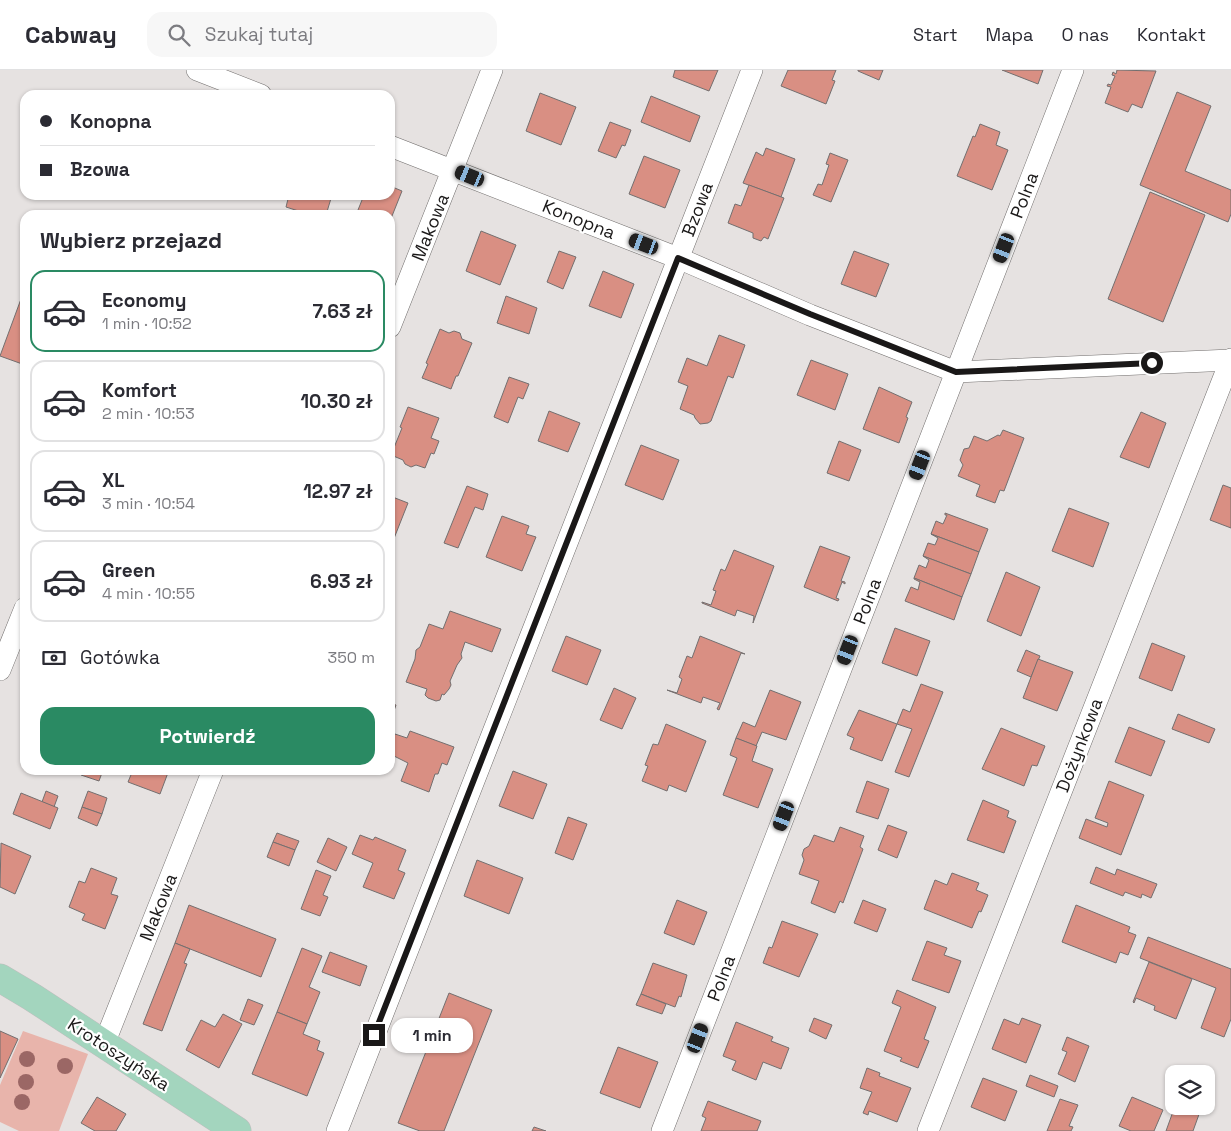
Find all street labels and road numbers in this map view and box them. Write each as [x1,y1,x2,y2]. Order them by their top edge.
street label: Polna [1005,169,1043,221]
street label: Bzowa [676,179,718,239]
street label: Makowa [406,190,454,264]
street label: Konopna [539,194,619,244]
street label: Polna [848,575,886,627]
street label: Dożynkowa [1051,695,1107,795]
street label: Makowa [134,870,182,944]
street label: Polna [702,952,740,1004]
street label: Krotoszyńska [63,1012,175,1096]

